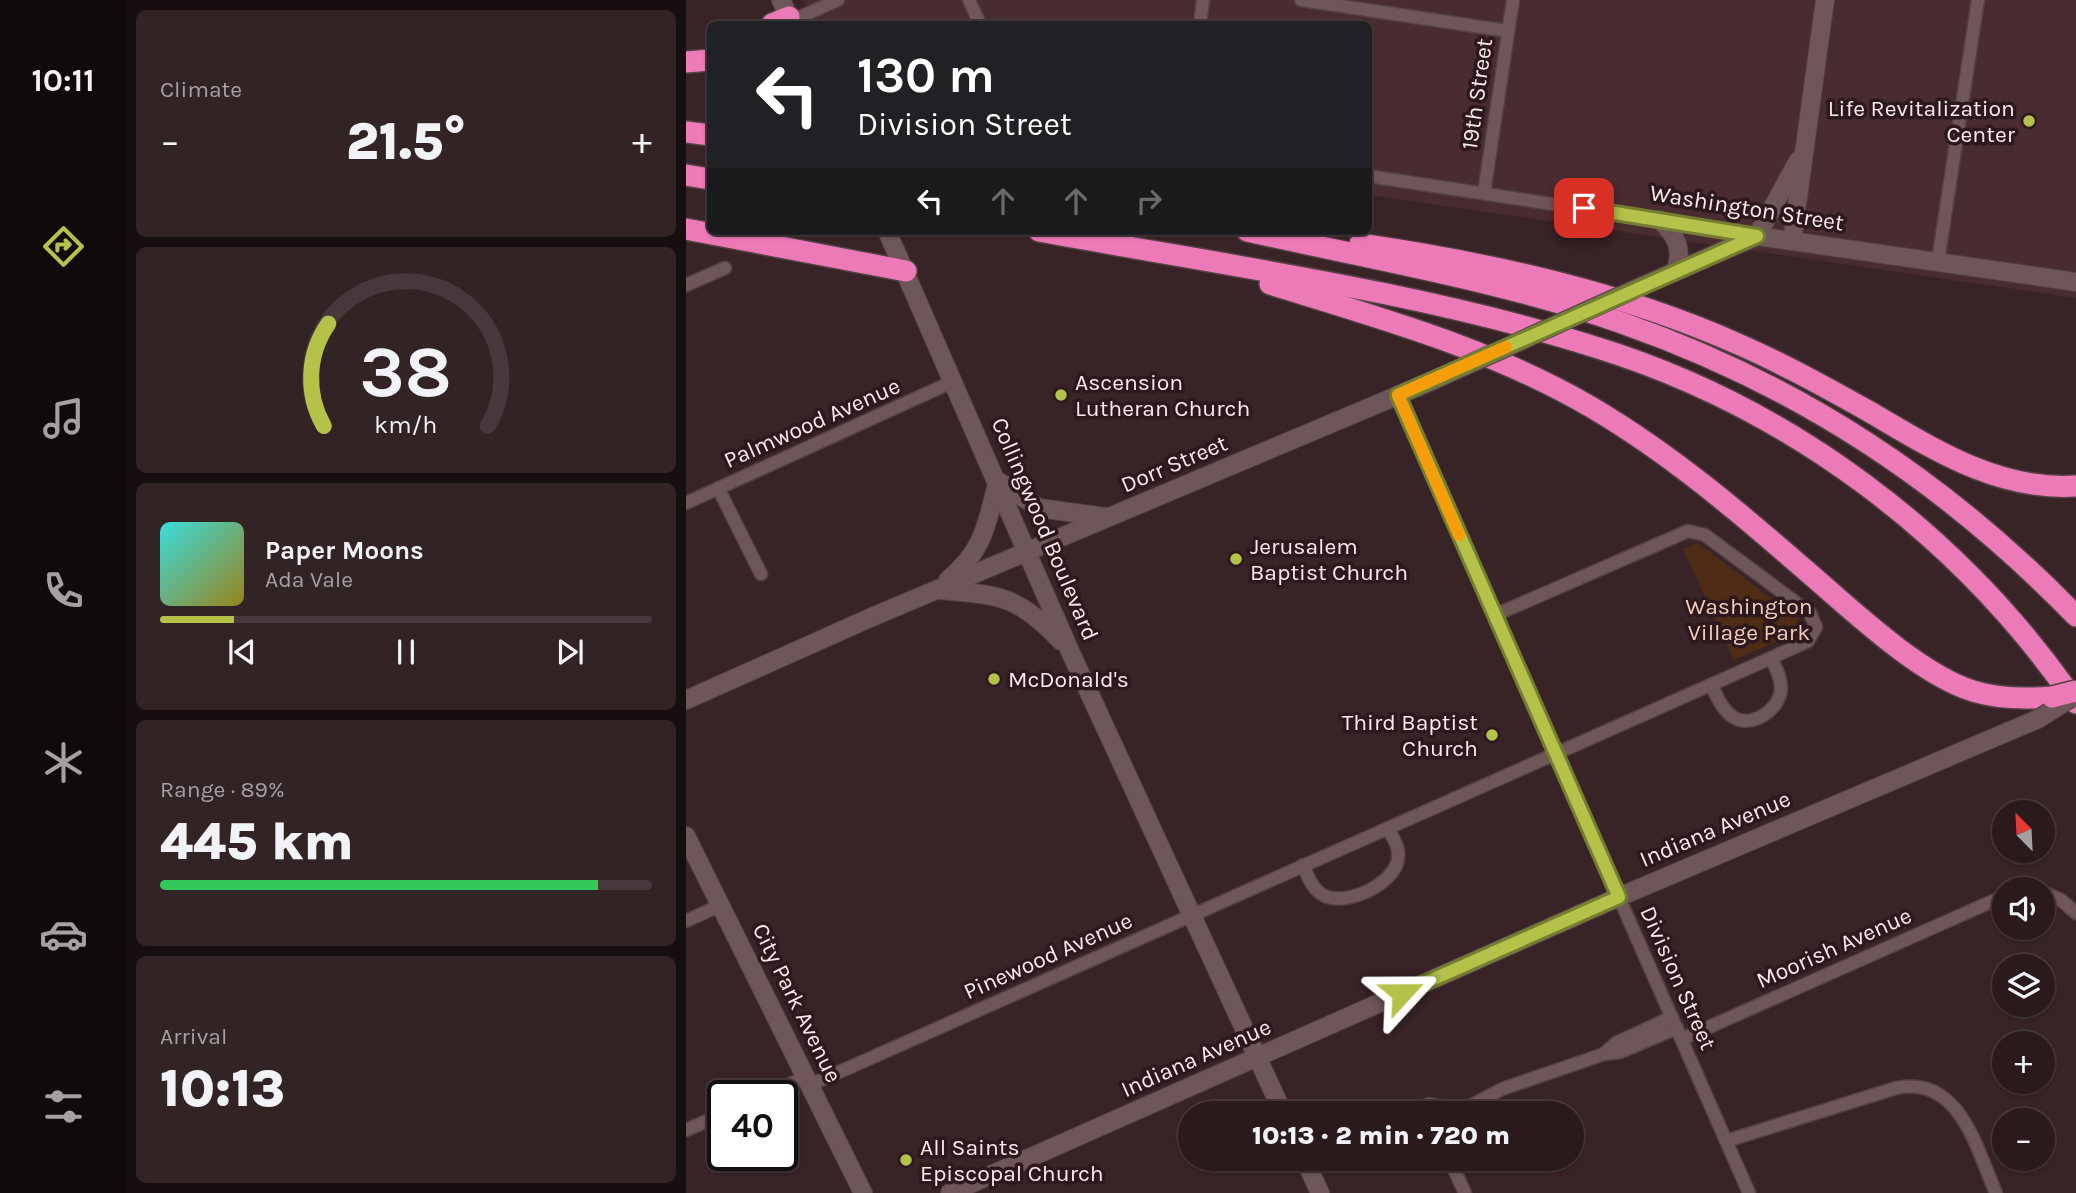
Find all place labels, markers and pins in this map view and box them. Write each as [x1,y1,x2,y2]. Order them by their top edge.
place label: Life Revitalization Center [1828,95,2016,148]
marker: Life Revitalization Center [2021,113,2037,129]
pin [1554,178,1614,238]
place label: Ascension Lutheran Church [1075,369,1250,422]
marker: Ascension Lutheran Church [1053,387,1069,403]
place label: Jerusalem Baptist Church [1250,533,1408,586]
marker: Jerusalem Baptist Church [1228,551,1244,567]
place label: McDonald's [1008,666,1129,693]
marker: McDonald's [986,671,1002,687]
place label: Third Baptist Church [1342,709,1478,762]
marker: Third Baptist Church [1484,727,1500,743]
place label: All Saints Episcopal Church [920,1134,1104,1187]
marker: All Saints Episcopal Church [898,1152,914,1168]

